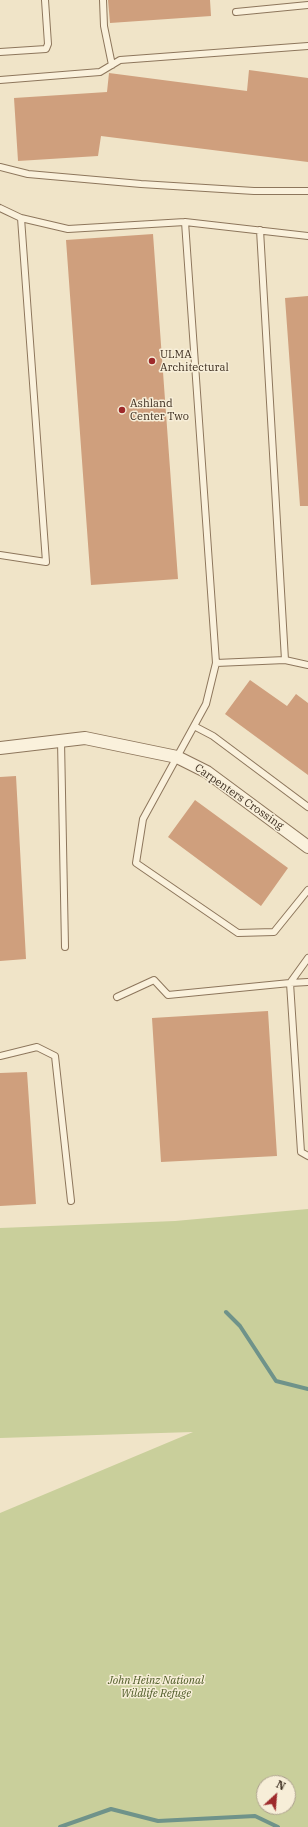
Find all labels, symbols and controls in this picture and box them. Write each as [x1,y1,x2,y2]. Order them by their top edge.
place label: ULMA Architectural [160,348,229,374]
marker: ULMA Architectural [147,356,157,366]
place label: Ashland Center Two [130,397,189,423]
marker: Ashland Center Two [117,405,127,415]
street label: Carpenters Crossing [192,761,286,833]
park label: John Heinz National Wildlife Refuge [108,1674,204,1700]
north arrow [256,1775,296,1815]
text: N [274,1777,288,1793]

